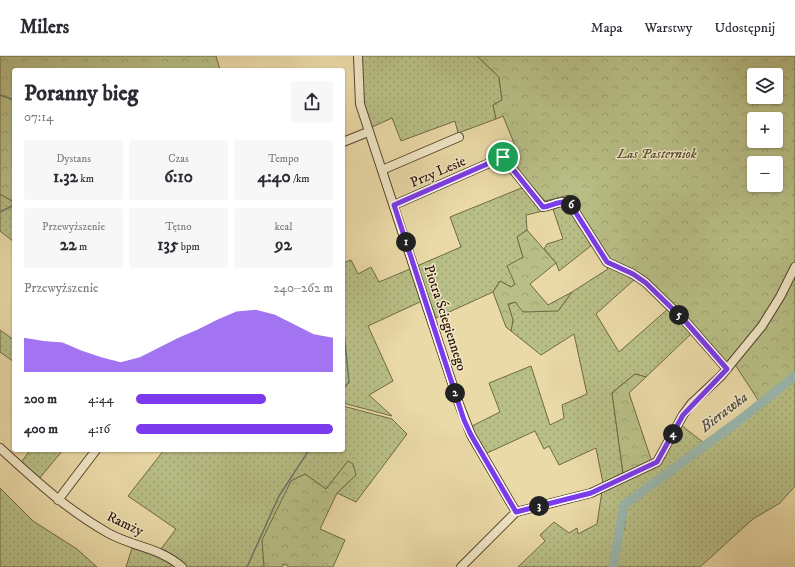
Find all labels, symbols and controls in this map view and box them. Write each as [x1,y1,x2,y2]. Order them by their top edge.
text: Milers [20,16,69,39]
text: Mapa [591,19,623,37]
text: Warstwy [645,19,692,37]
text: Udostępnij [714,19,775,37]
map controls [747,68,783,192]
button: layers [747,68,783,104]
text: Poranny bieg [24,80,138,107]
button: share [291,81,333,123]
text: 07:14 [24,109,54,125]
button: + [747,112,783,148]
pin [486,140,520,174]
park label: Las Pasterniok [616,145,697,163]
icon: arrive [492,146,514,168]
text: Dystans [56,152,91,166]
text: Czas [168,152,189,166]
text: Tempo [268,152,299,166]
street label: Przy Lesie [407,152,469,192]
button: − [747,156,783,192]
text: 1.32 [53,166,78,188]
text: 6:10 [164,166,193,188]
text: 4:40 [257,166,291,188]
text: km [78,172,94,186]
text: /km [291,172,310,186]
pin: 6 [561,195,581,215]
text: 6 [568,198,574,212]
text: Przewyższenie [42,220,105,234]
text: Tętno [165,220,192,234]
text: kcal [274,220,293,234]
pin: 1 [396,232,416,252]
text: 22 [60,234,77,256]
text: 135 [157,234,178,256]
text: 92 [275,234,292,256]
text: 1 [404,235,408,249]
text: m [77,240,87,254]
text: bpm [178,240,200,254]
street label: Piotra Ściegiennego [419,263,471,373]
text: Przewyższenie [24,280,98,296]
text: 240–262 m [273,280,333,296]
pin: 5 [669,305,689,325]
text: 5 [676,308,682,322]
pin: 2 [445,383,465,403]
text: 2 [452,386,458,400]
water label: Bierawka [695,388,752,437]
text: 200 m [24,391,57,407]
text: 4:44 [88,391,114,407]
text: 400 m [24,421,58,437]
text: 4:16 [88,421,110,437]
pin: 4 [663,424,683,444]
text: 4 [670,427,676,441]
pin: 3 [529,496,549,516]
text: 3 [537,499,541,513]
street label: Ramży [104,508,147,540]

